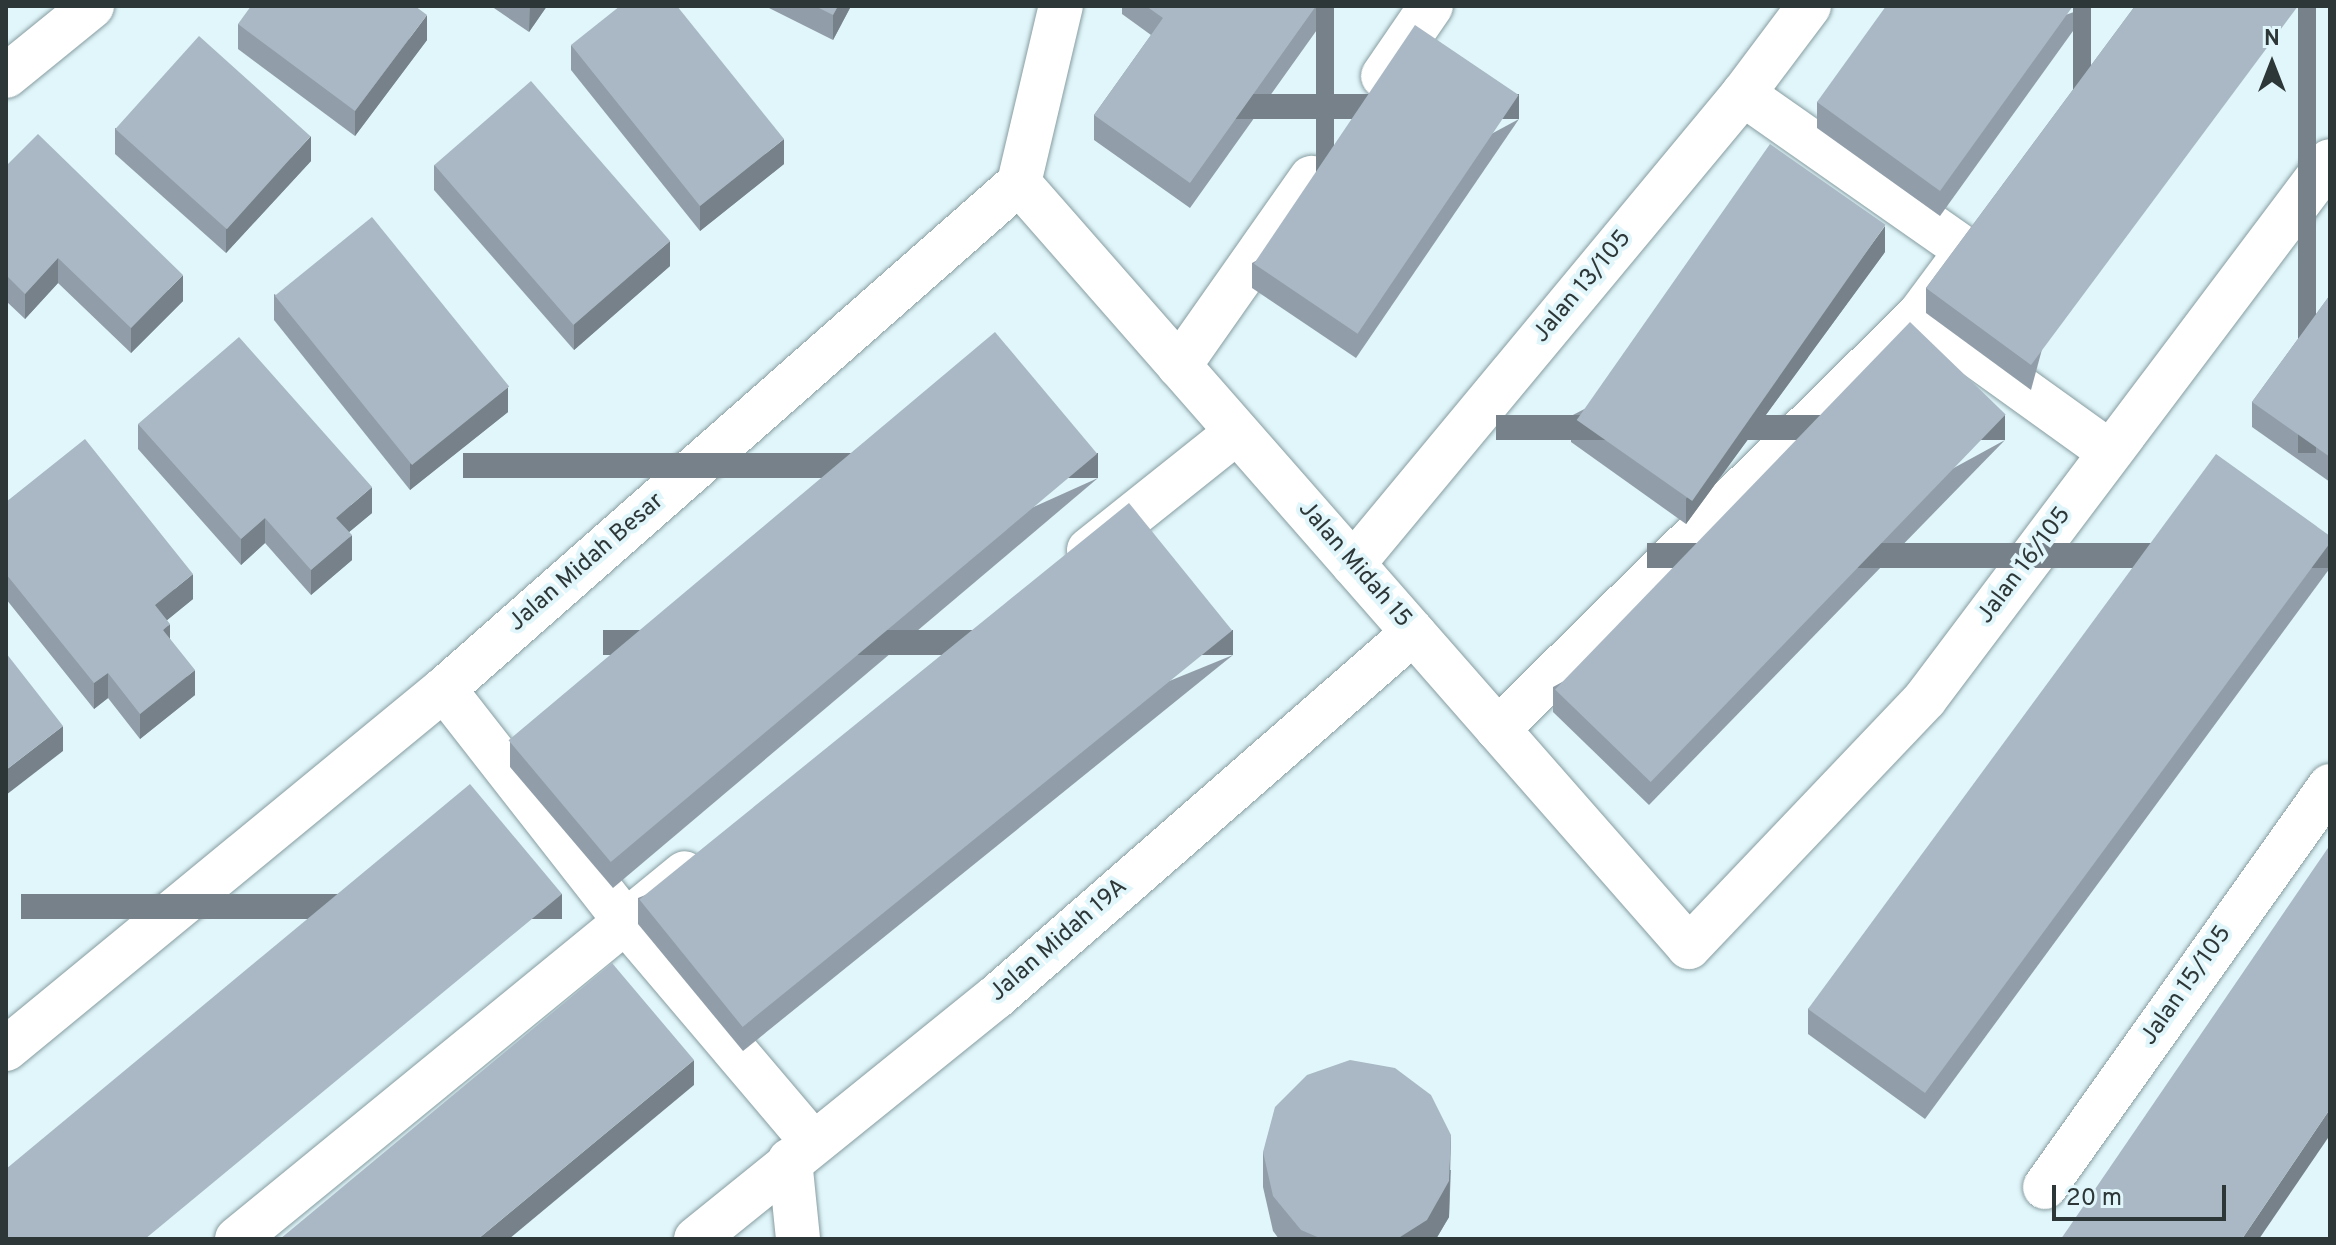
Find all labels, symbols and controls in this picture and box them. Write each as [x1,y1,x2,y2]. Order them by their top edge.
north arrow [2232,24,2312,104]
text: N [2264,26,2280,53]
street label: Jalan 13/105 [1528,225,1638,349]
street label: Jalan Midah Besar [503,488,671,638]
street label: Jalan Midah 15 [1291,496,1417,634]
street label: Jalan 16/105 [1972,502,2078,630]
street label: Jalan Midah 19A [984,873,1134,1009]
street label: Jalan 15/105 [2135,921,2239,1051]
scale bar [2056,1169,2230,1219]
text: 20 m [2066,1184,2122,1214]

